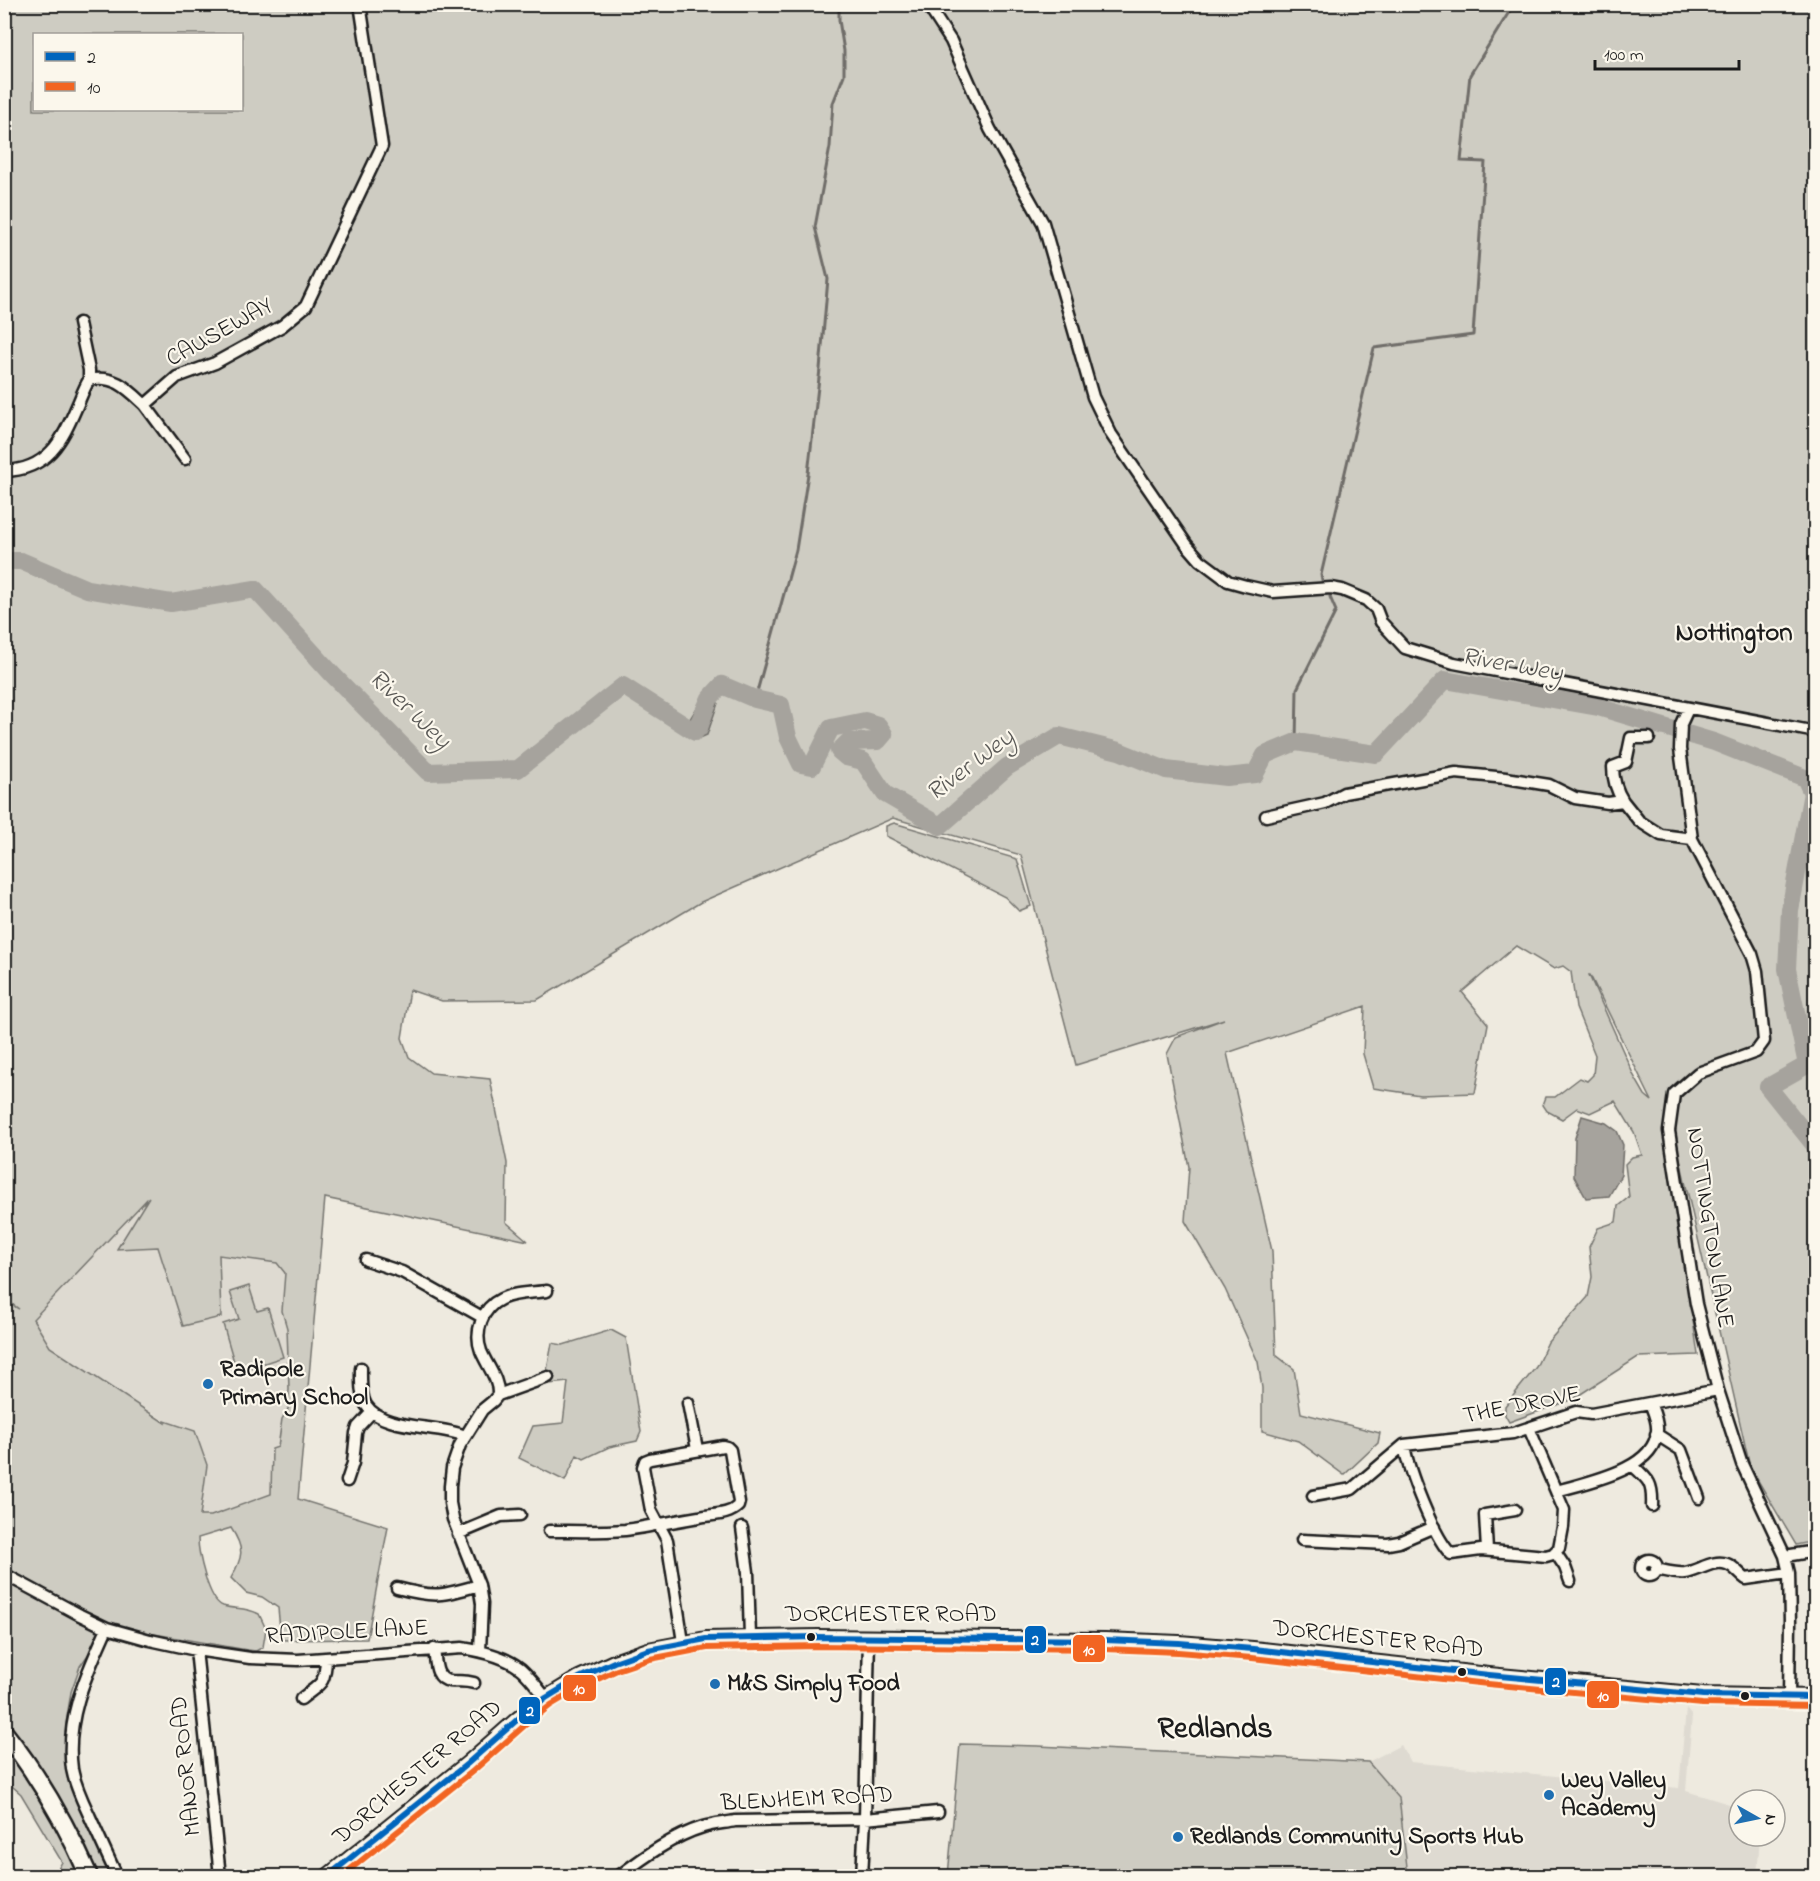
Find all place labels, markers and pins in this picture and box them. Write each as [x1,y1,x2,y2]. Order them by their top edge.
place label: Radipole Primary School [220,1353,368,1417]
marker: Radipole Primary School [201,1377,215,1391]
unlabelled marker [805,1631,817,1643]
unlabelled marker [1456,1666,1468,1678]
place label: M&S Simply Food [727,1667,900,1703]
marker: M&S Simply Food [708,1677,722,1691]
unlabelled marker [1739,1690,1751,1702]
place label: Wey Valley Academy [1561,1764,1666,1828]
marker: Wey Valley Academy [1542,1788,1556,1802]
place label: Redlands Community Sports Hub [1190,1820,1523,1856]
marker: Redlands Community Sports Hub [1171,1830,1185,1844]

